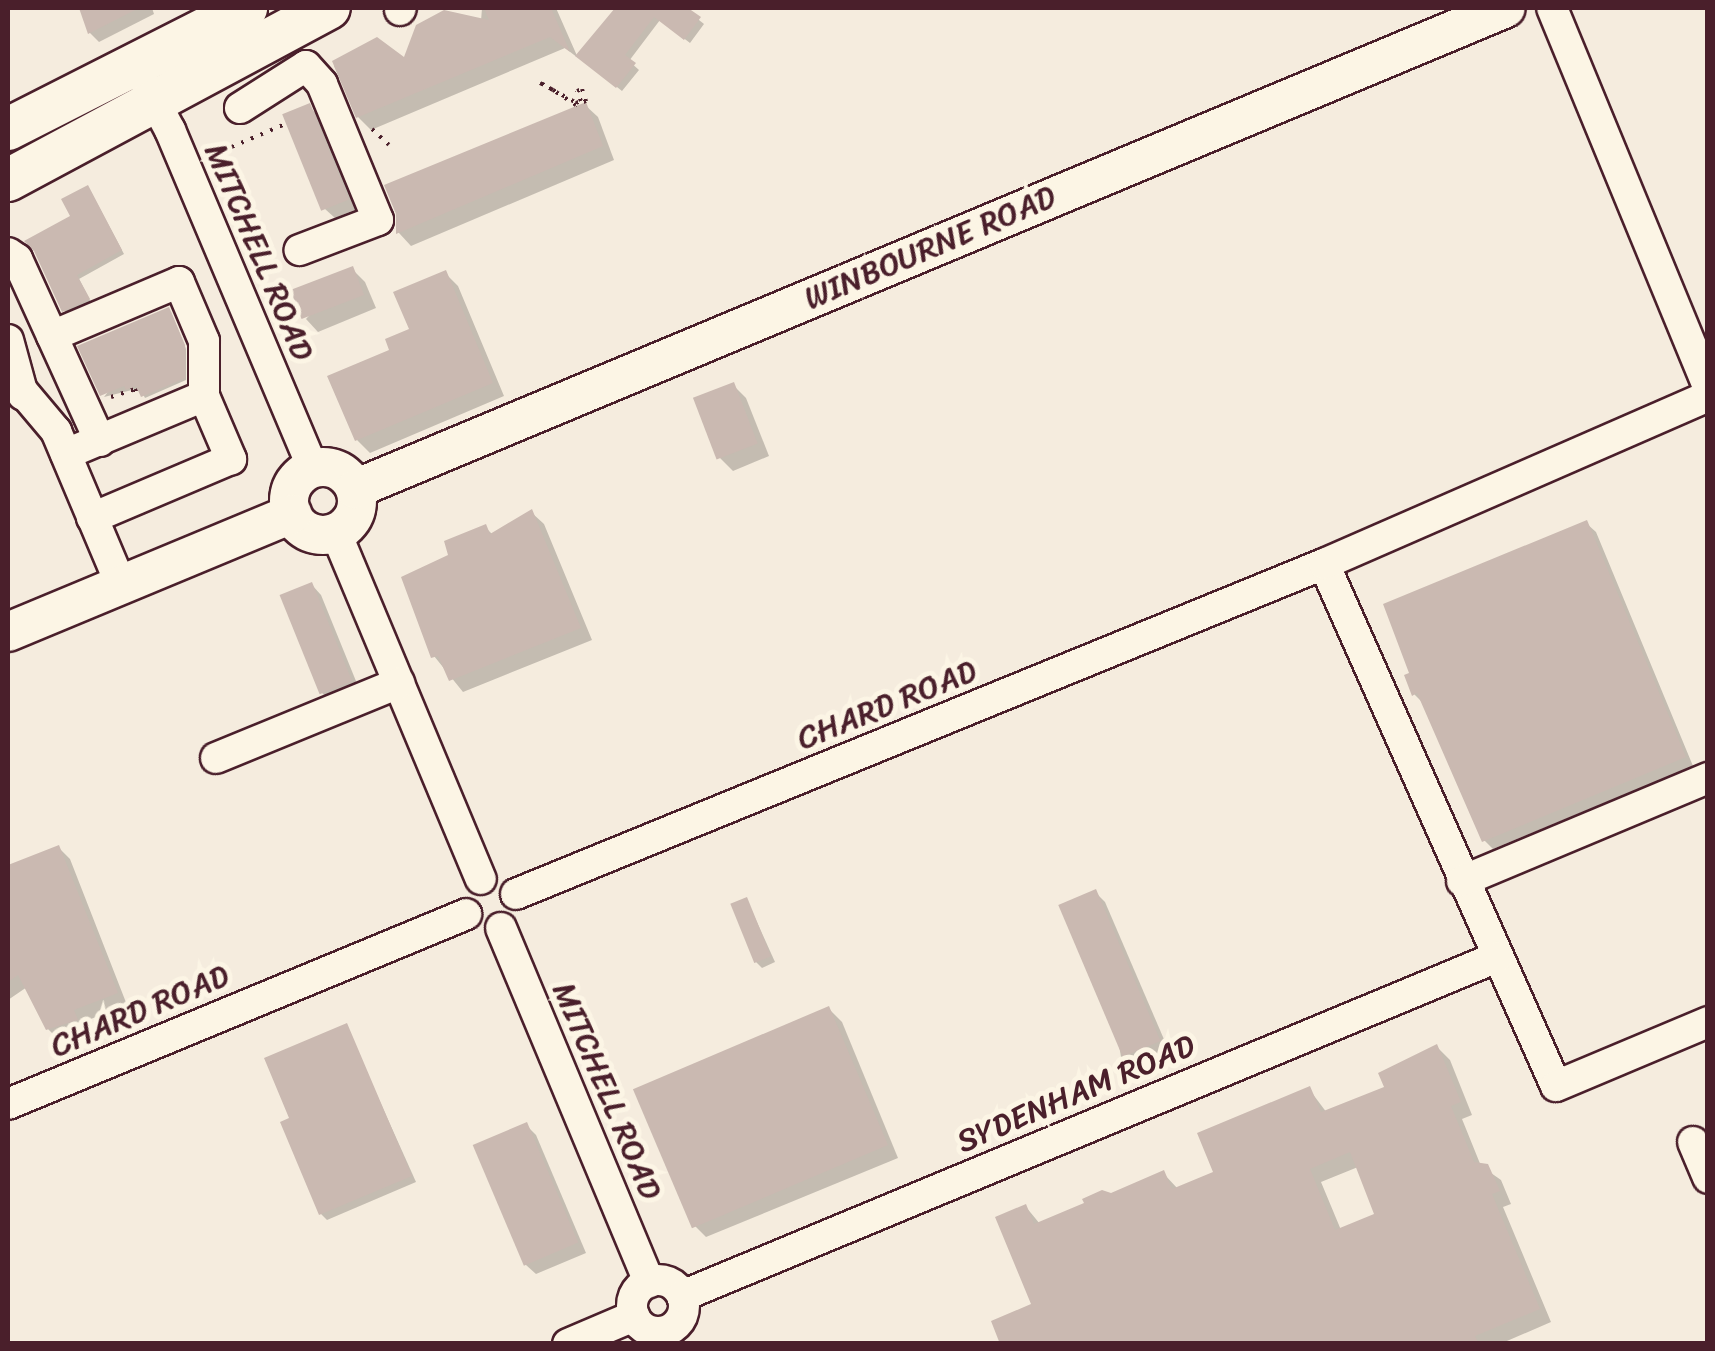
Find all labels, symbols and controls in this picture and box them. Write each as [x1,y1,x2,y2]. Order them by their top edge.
street label: MITCHELL ROAD [196,138,322,366]
street label: WINBOURNE ROAD [798,178,1062,318]
street label: CHARD ROAD [792,652,982,758]
street label: CHARD ROAD [45,956,235,1066]
street label: MITCHELL ROAD [544,977,670,1205]
street label: SYDENHAM ROAD [951,1027,1201,1161]

